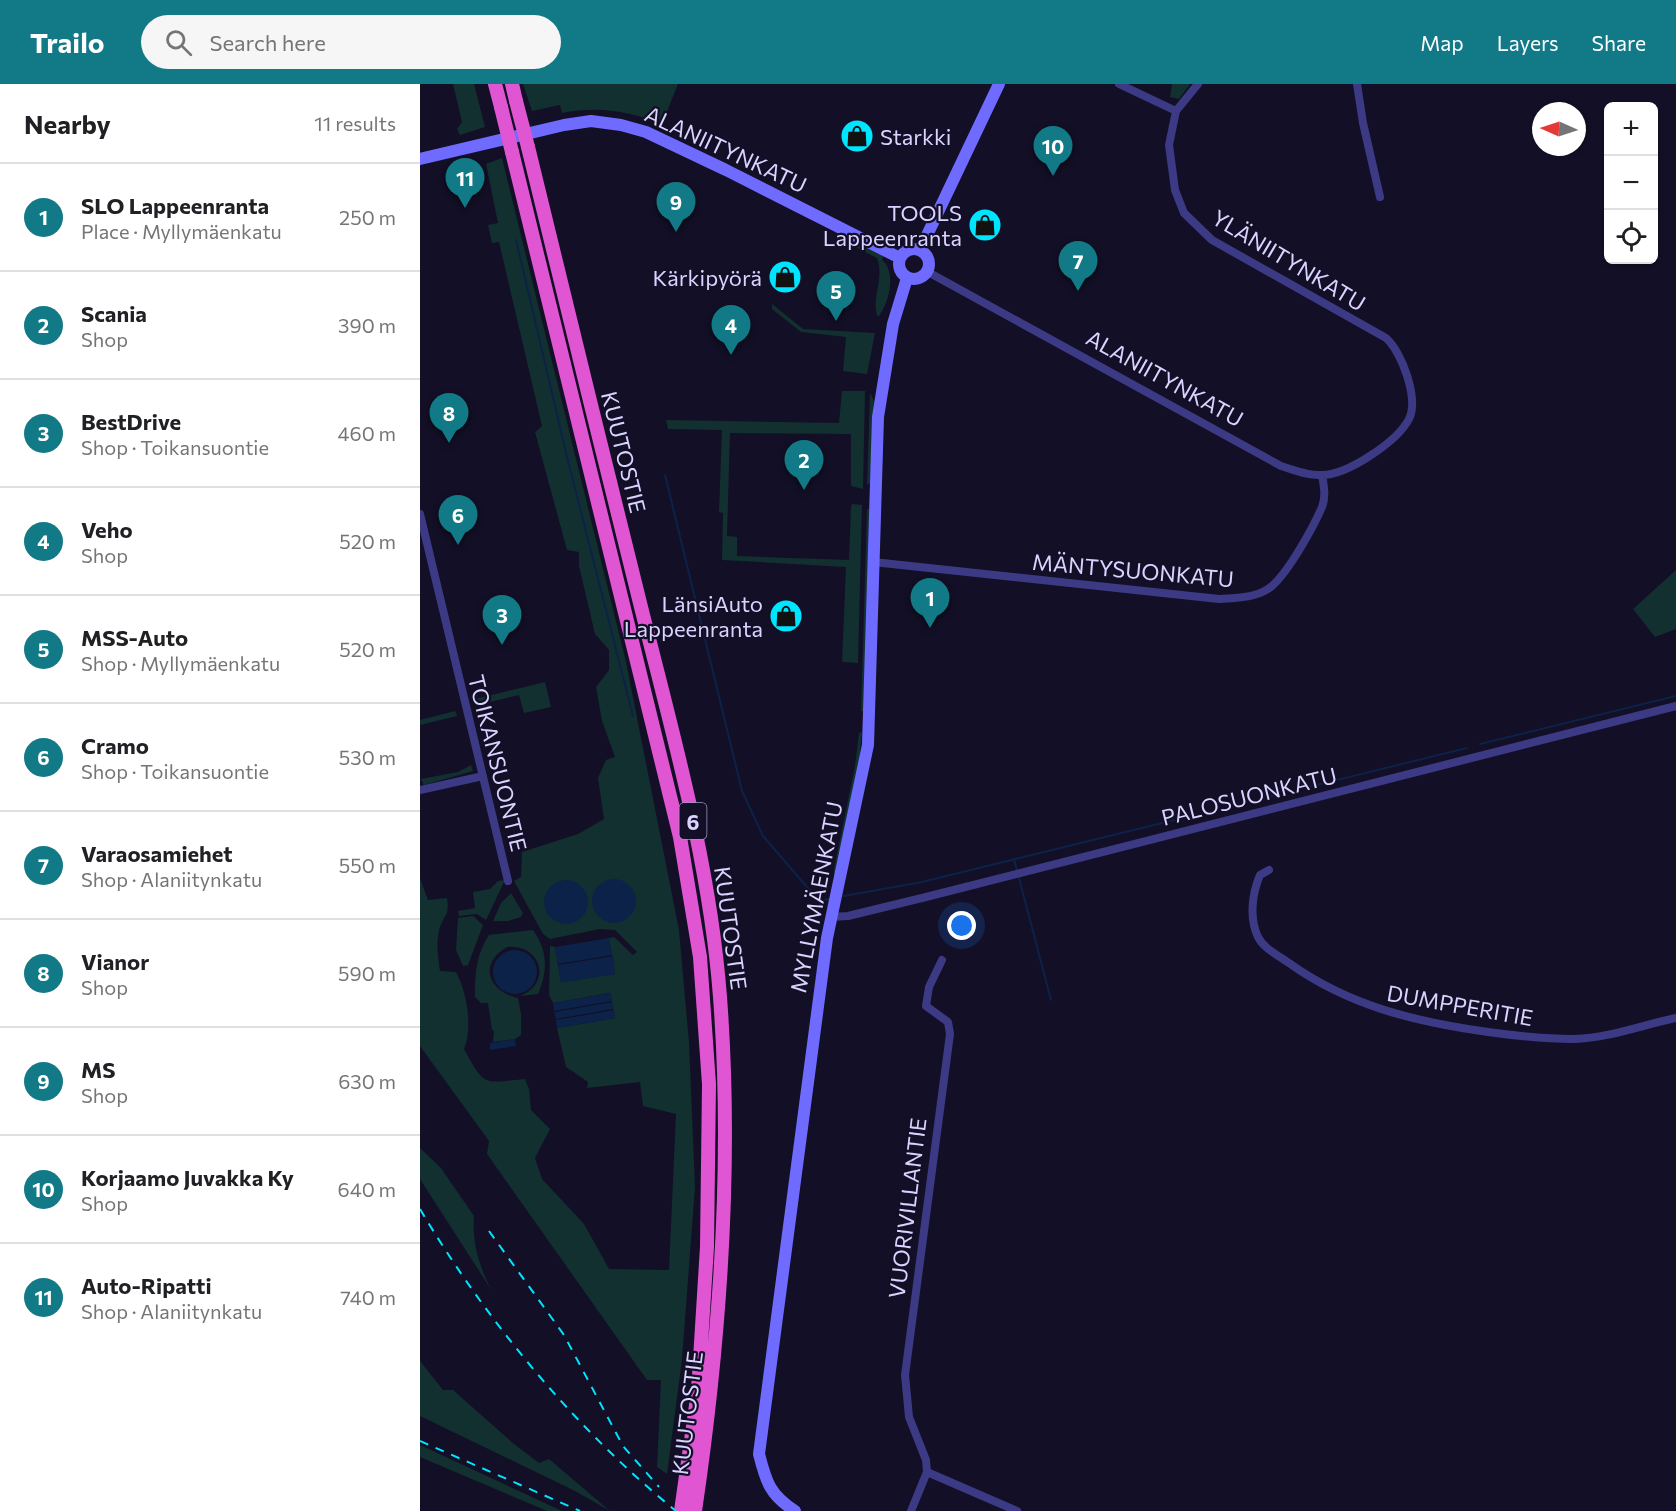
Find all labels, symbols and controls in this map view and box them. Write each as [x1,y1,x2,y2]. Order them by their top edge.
search box [141,15,561,69]
text: Trailo [30,25,105,59]
icon: search [162,26,195,59]
text: Search here [210,29,326,56]
text: Map [1420,30,1464,55]
text: Layers [1497,30,1559,55]
text: Share [1592,30,1646,55]
street label: ALANIITYNKATU [641,100,811,198]
north arrow [1532,102,1586,156]
map controls [1604,102,1658,264]
button: + [1604,102,1658,156]
text: Nearby [24,108,111,139]
text: 11 results [314,111,396,135]
shop icon: Starkki [839,118,875,154]
place label: Starkki [880,123,952,150]
pin: 10 [1034,126,1072,176]
button: − [1604,156,1658,210]
pin: 11 [446,158,484,208]
pin: 9 [656,182,696,232]
text: SLO Lappeenranta [81,192,269,219]
place label: TOOLS Lappeenranta [823,199,962,251]
street label: YLÄNIITYNKATU [1207,204,1371,316]
text: 1 [39,205,48,229]
text: 250 m [339,205,396,229]
shop icon: TOOLS Lappeenranta [967,207,1003,243]
button: locate [1604,210,1658,264]
text: Place · Myllymäenkatu [81,219,282,243]
pin: 7 [1058,242,1098,291]
shop icon: Kärkipyörä [767,259,803,295]
place label: Kärkipyörä [653,264,762,291]
pin: 5 [816,272,856,321]
text: Scania [81,300,147,327]
pin: 4 [712,306,750,355]
text: 2 [38,313,49,337]
text: 390 m [338,313,396,337]
street label: ALANIITYNKATU [1082,324,1248,432]
text: Shop [81,327,128,351]
street label: KUUTOSTIE [596,388,652,516]
pin: 8 [429,394,468,443]
text: BestDrive [81,408,181,435]
text: 3 [38,421,49,445]
text: 460 m [338,421,396,445]
text: Shop · Toikansuontie [81,435,269,459]
pin: 2 [784,440,824,490]
pin: 6 [438,496,477,545]
text: Veho [81,516,133,543]
text: 4 [37,529,50,553]
text: 520 m [339,529,396,553]
text: Shop [81,543,128,567]
street label: MÄNTYSUONKATU [1031,548,1235,592]
pin: 1 [910,578,950,628]
place label: LänsiAuto Lappeenranta [624,590,763,642]
pin: 3 [482,596,521,645]
shop icon: LänsiAuto Lappeenranta [768,598,804,634]
text: MSS-Auto [81,624,188,651]
text: 5 [38,637,49,661]
text: 520 m [339,637,396,661]
text: Shop · Myllymäenkatu [81,651,280,675]
street label: TOIKANSUONTIE [463,672,533,854]
text: Cramo [81,732,149,759]
text: 6 [37,745,50,769]
text: 530 m [339,745,396,769]
text: Shop · Toikansuontie [81,759,269,783]
street label: PALOSUONKATU [1159,761,1339,831]
street label: MYLLYMÄENKATU [784,799,848,995]
road number: 6 [680,803,706,839]
text: Varaosamiehet [81,840,233,867]
text: 7 [38,853,49,877]
text: 550 m [339,853,396,877]
street label: KUUTOSTIE [709,865,753,991]
text: Shop · Alaniitynkatu [81,867,262,891]
your location [947,911,976,940]
text: Vianor [81,948,149,975]
text: 8 [37,961,50,985]
text: 590 m [338,961,396,985]
text: Shop [81,975,128,999]
street label: DUMPPERITIE [1385,979,1535,1031]
text: MS [81,1056,115,1083]
text: 9 [37,1069,50,1093]
text: 630 m [338,1069,396,1093]
text: Shop [81,1083,128,1107]
street label: VUORIVILLANTIE [883,1116,931,1300]
text: Korjaamo Juvakka Ky [81,1164,294,1191]
text: 10 [32,1177,55,1201]
text: 640 m [338,1177,396,1201]
text: Shop [81,1191,128,1215]
text: Auto-Ripatti [81,1272,212,1299]
text: 11 [34,1285,53,1309]
text: 740 m [340,1285,396,1309]
text: Shop · Alaniitynkatu [81,1299,262,1323]
street label: KUUTOSTIE [666,1350,708,1476]

